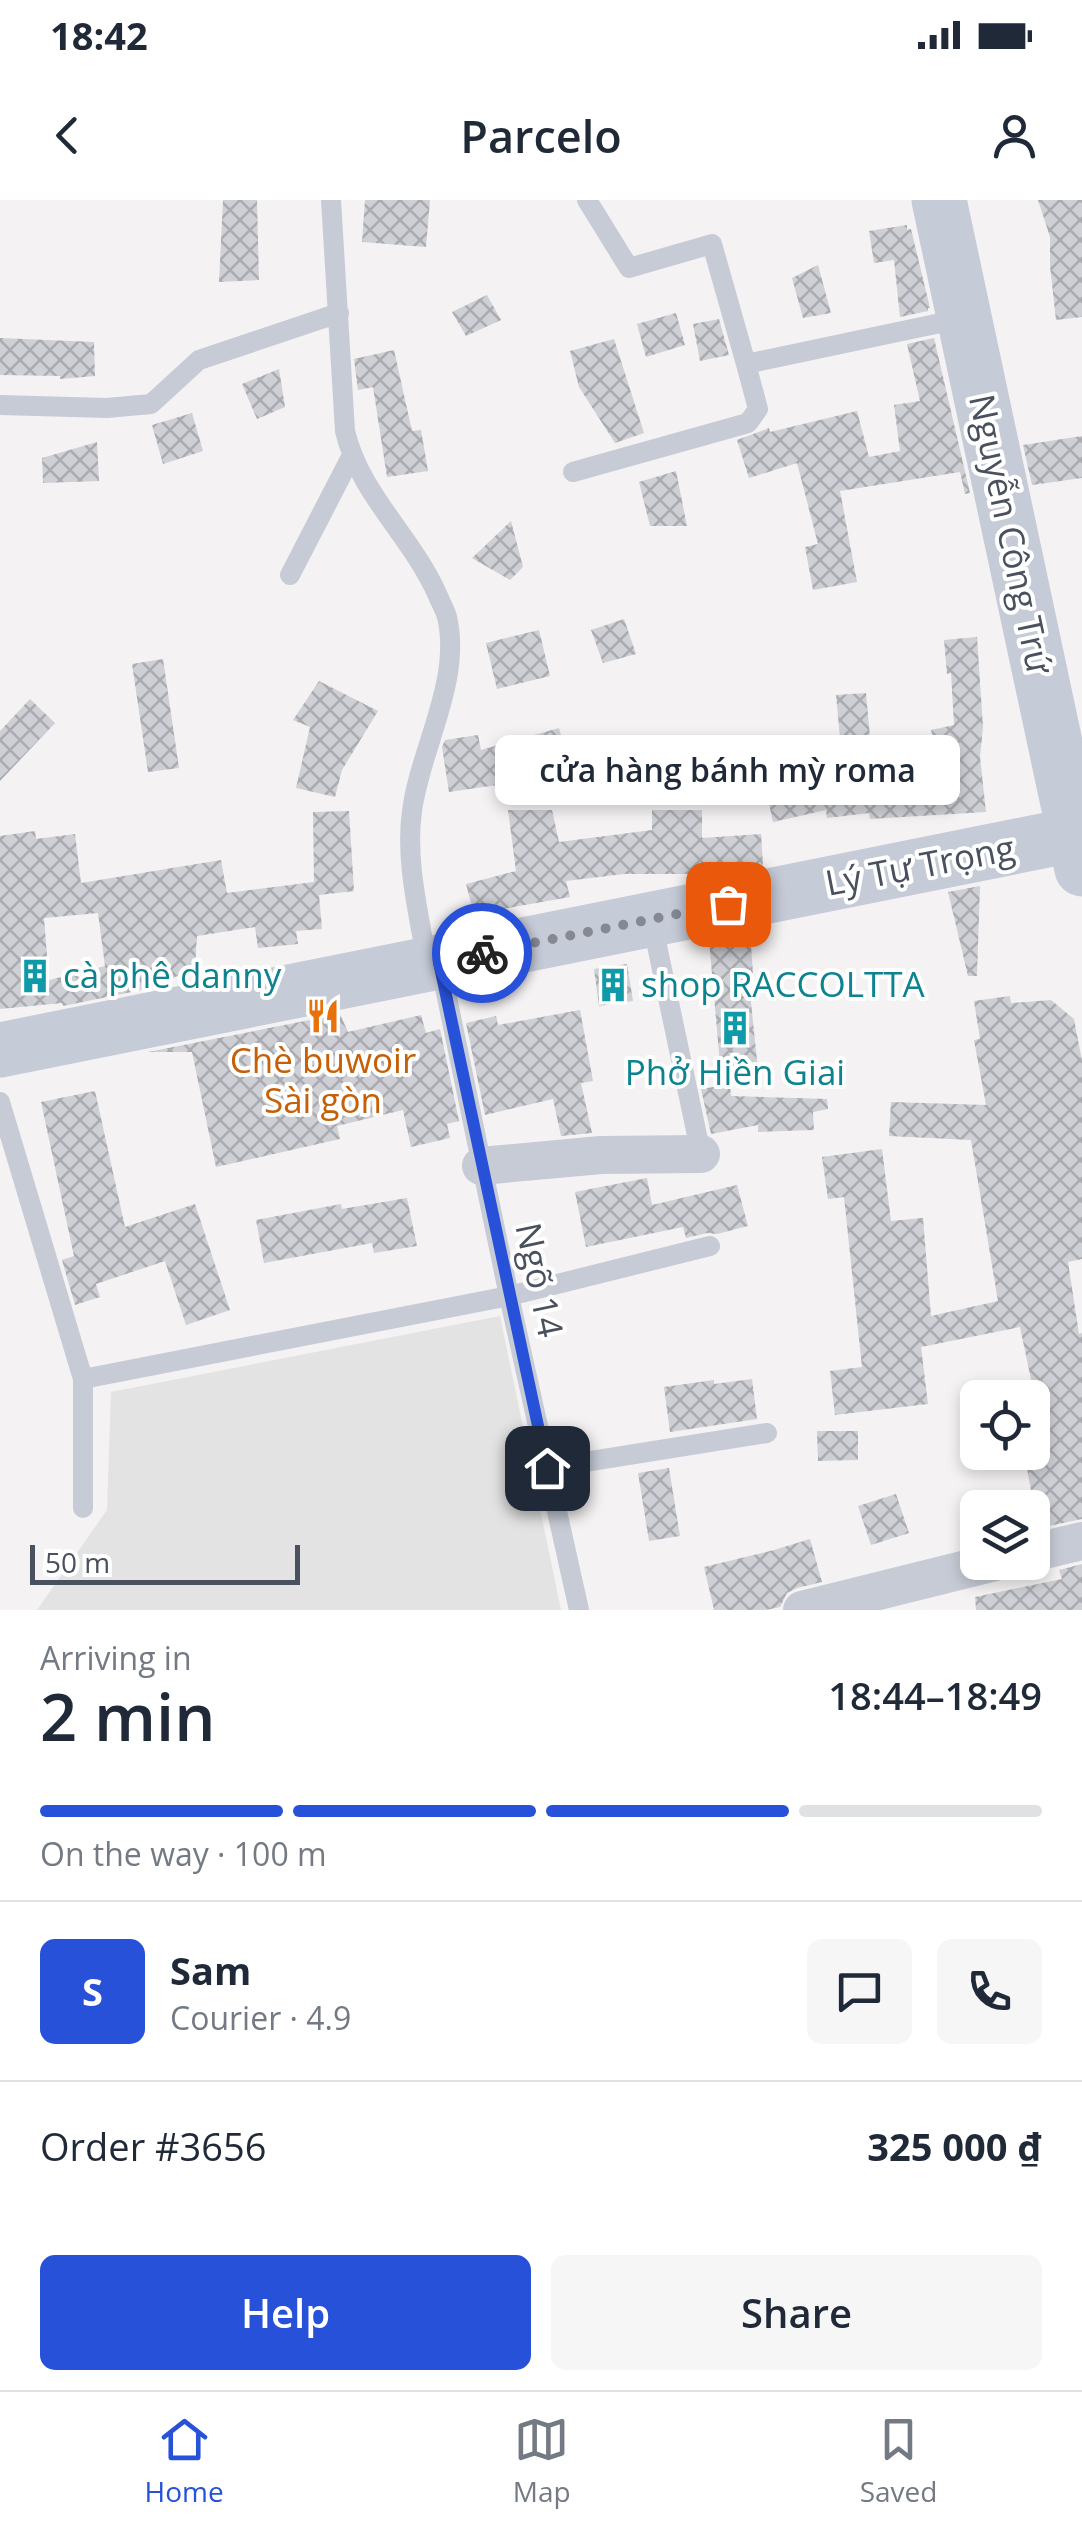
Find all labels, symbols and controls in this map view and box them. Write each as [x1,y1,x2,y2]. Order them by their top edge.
text: 18:42 [50,9,148,61]
text: Parcelo [460,105,622,166]
icon: back [40,108,95,163]
icon: person [987,108,1042,163]
street label: Nguyễn Công Trứ [959,390,1064,679]
callout: cửa hàng bánh mỳ roma [496,734,960,804]
text: cửa hàng bánh mỳ roma [539,748,916,791]
street label: Lý Tự Trọng [821,823,1018,906]
pin [686,862,771,947]
icon: bag [701,877,756,932]
courier [432,903,532,1003]
icon: bike [455,926,510,981]
place label: cà phê danny [63,951,282,998]
building icon: cà phê danny [16,957,54,995]
place label: shop RACCOLTTA [641,960,926,1007]
building icon: shop RACCOLTTA [594,966,632,1004]
restaurant icon: Chè buwoir Sài gòn [304,997,342,1035]
building icon: Phở Hiền Giai [716,1009,754,1047]
place label: Chè buwoir Sài gòn [230,1036,416,1123]
place label: Phở Hiền Giai [625,1048,845,1095]
street label: Ngõ 14 [505,1218,575,1341]
map controls [960,1380,1050,1580]
button: locate [960,1380,1050,1470]
pin [505,1426,590,1511]
icon: home [520,1441,575,1496]
button: layers [960,1490,1050,1580]
scale bar [30,1540,300,1584]
text: 50 m [45,1543,110,1581]
text: Arriving in [40,1636,192,1679]
text: 18:44–18:49 [828,1669,1042,1721]
text: 2 min [40,1672,215,1760]
text: On the way · 100 m [40,1832,327,1875]
button: chat [807,1939,912,2044]
button: phone [937,1939,1042,2044]
text: Sam [170,1944,251,1996]
text: S [82,1965,103,2017]
text: Courier · 4.9 [170,1996,351,2039]
text: Order #3656 [40,2120,267,2172]
text: 325 000 ₫ [867,2120,1042,2172]
button: Help [40,2255,531,2370]
button: Share [551,2255,1042,2370]
tab: Home [145,2412,224,2510]
tab: Map [513,2412,571,2510]
tab: Saved [860,2412,937,2510]

